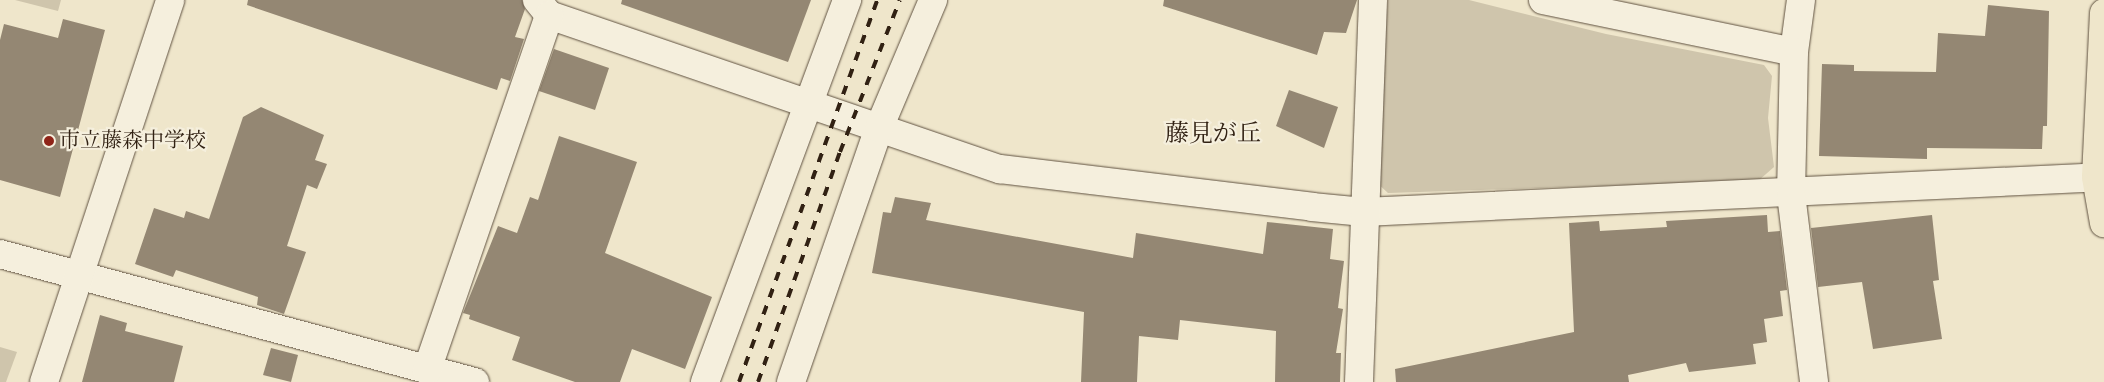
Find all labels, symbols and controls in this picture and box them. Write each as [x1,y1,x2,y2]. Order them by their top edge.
district label: 藤見が丘 [1165,120,1261,148]
place label: 市立藤森中学校 [59,128,206,154]
marker: 市立藤森中学校 [43,135,55,147]

